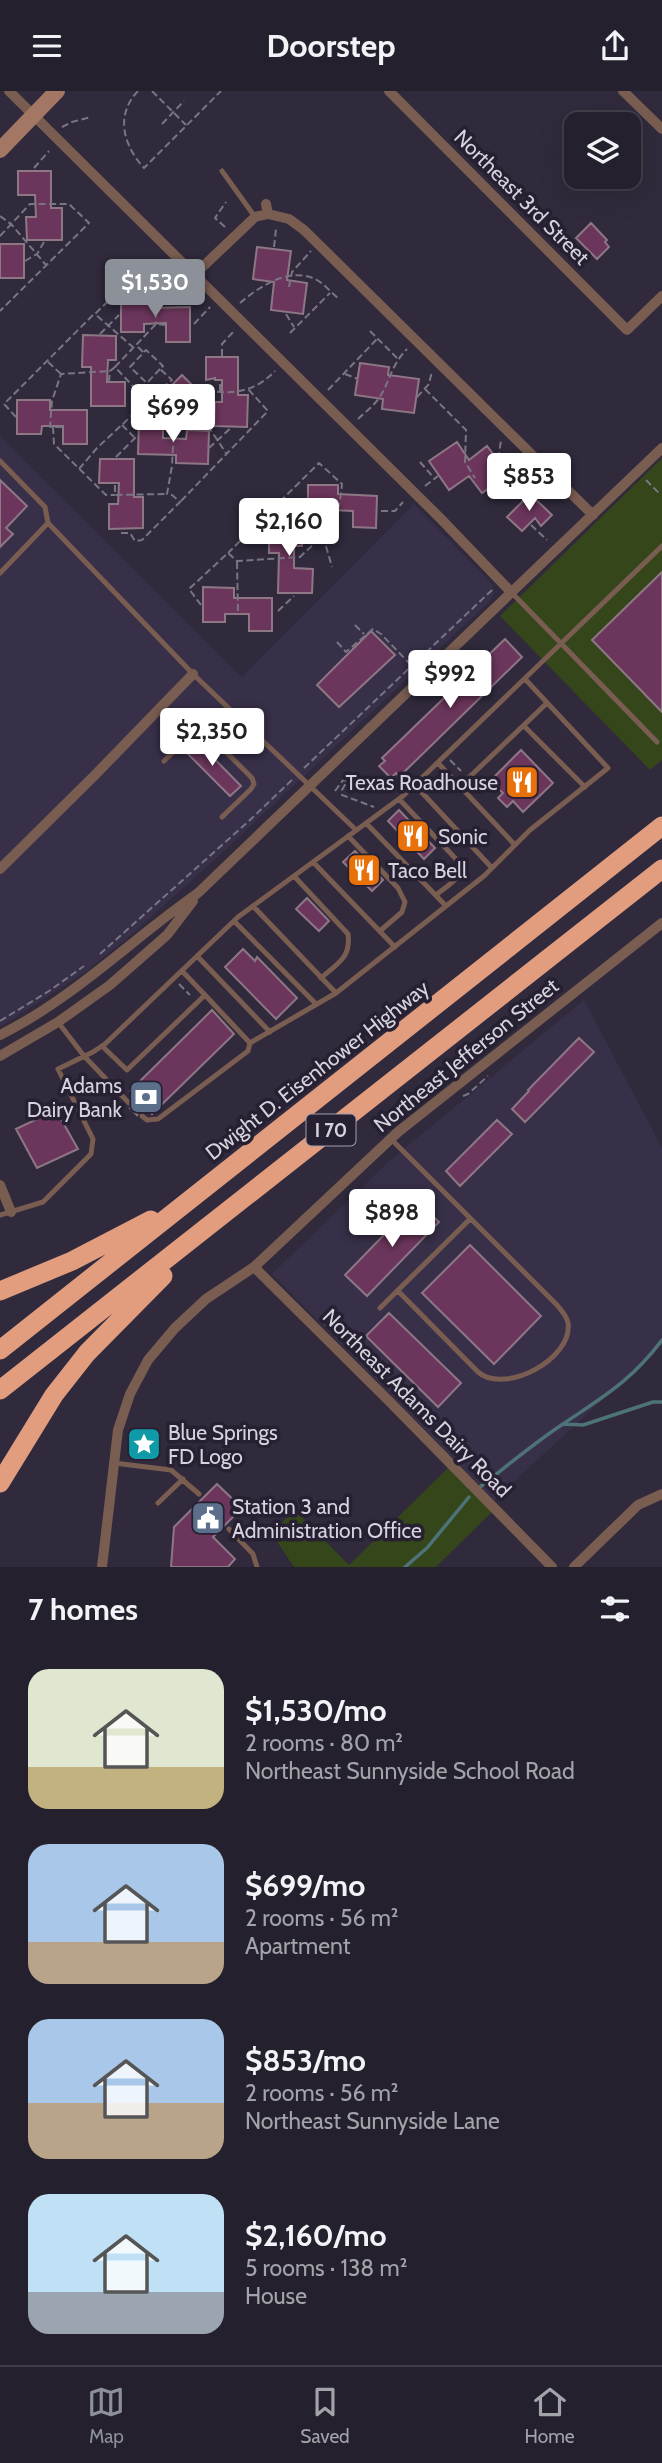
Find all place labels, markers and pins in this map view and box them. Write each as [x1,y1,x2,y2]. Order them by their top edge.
pin: $1,530 [98,259,212,319]
pin: $699 [132,385,214,444]
pin: $853 [488,453,570,513]
pin: $2,160 [232,498,346,558]
pin: $992 [409,651,491,710]
pin: $2,350 [155,709,269,768]
restaurant icon: Texas Roadhouse [503,763,541,801]
place label: Texas Roadhouse [346,770,498,795]
restaurant icon: Sonic [394,817,432,855]
place label: Sonic [438,824,488,849]
restaurant icon: Taco Bell [345,851,383,889]
place label: Taco Bell [388,858,467,883]
place label: Adams Dairy Bank [27,1073,123,1122]
bank icon: Adams Dairy Bank [127,1078,165,1116]
pin: $898 [351,1189,433,1249]
place label: Blue Springs FD Logo [168,1420,278,1469]
place icon: Blue Springs FD Logo [125,1425,163,1463]
place label: Station 3 and Administration Office [232,1494,422,1543]
public building icon: Station 3 and Administration Office [189,1499,227,1537]

